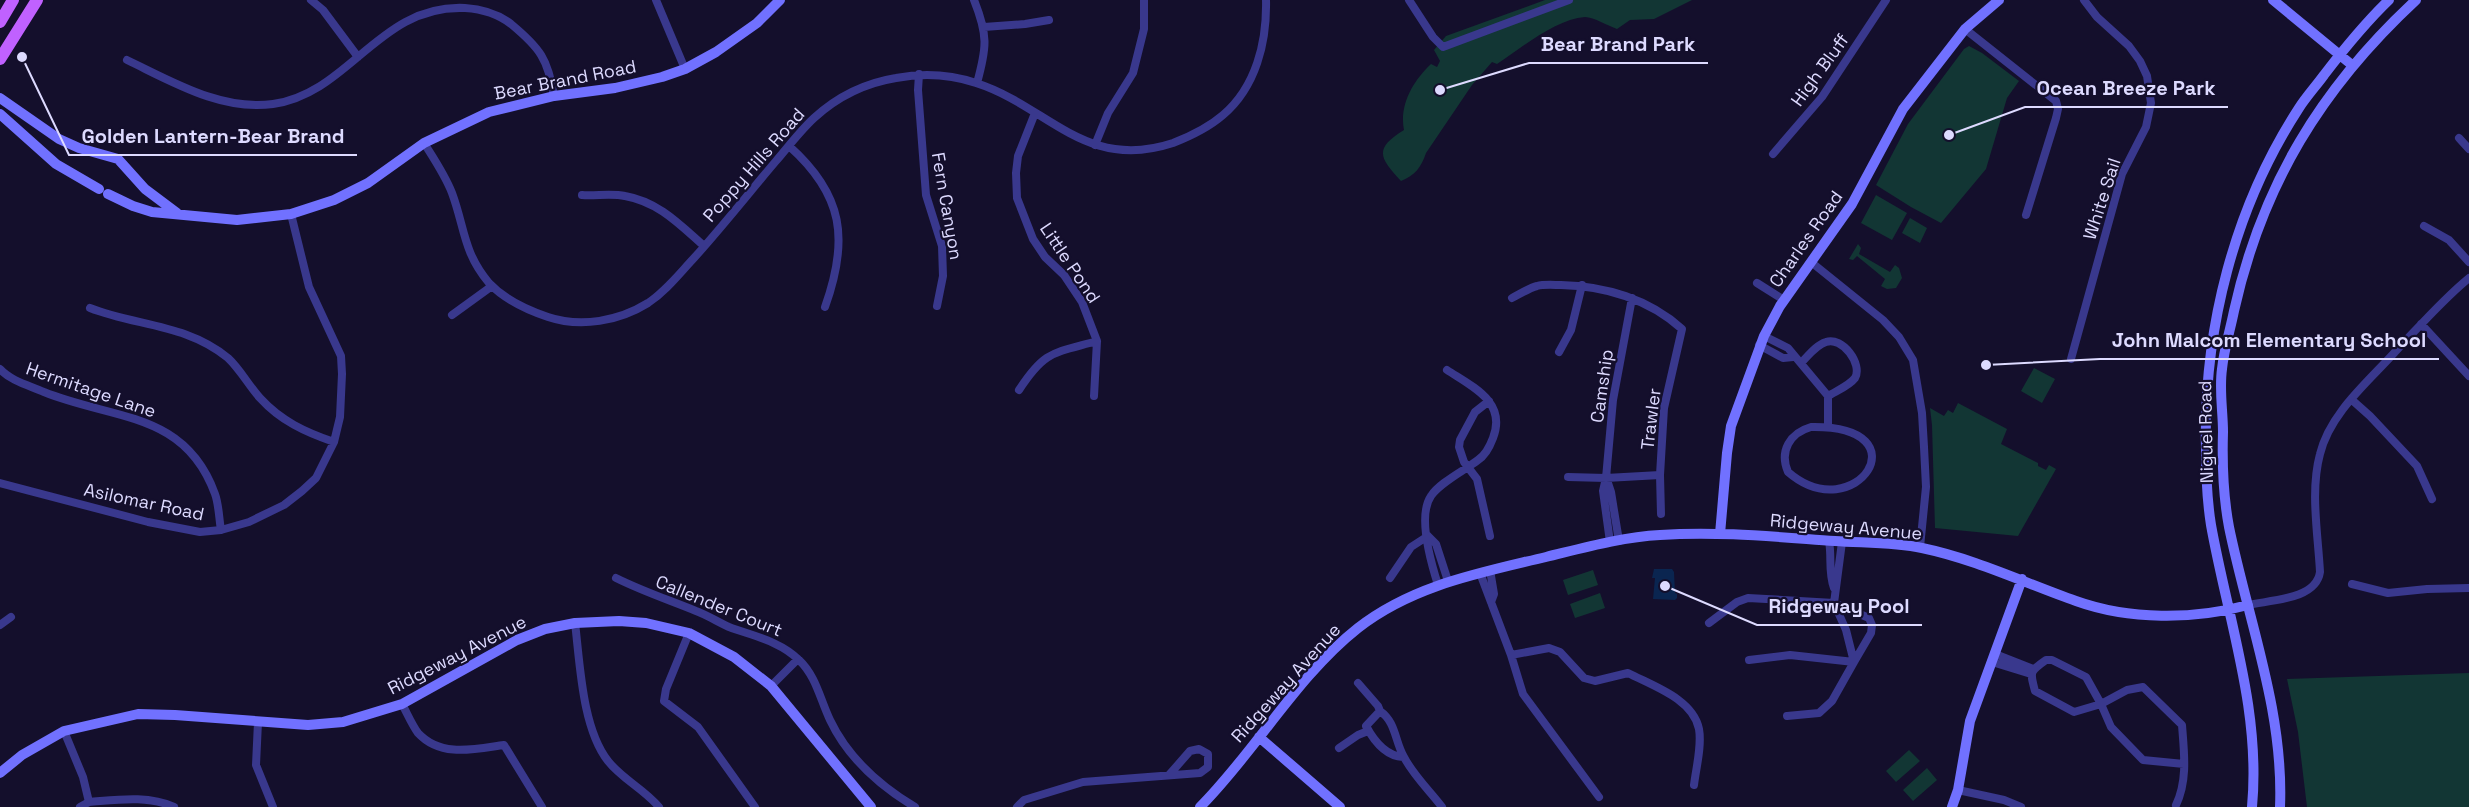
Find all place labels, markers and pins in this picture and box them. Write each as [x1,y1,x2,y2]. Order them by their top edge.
callout: Bear Brand Park [1529,25,1708,63]
callout: Ocean Breeze Park [2025,69,2228,107]
callout: Golden Lantern-Bear Brand [69,117,357,155]
callout: John Malcom Elementary School [2100,321,2439,359]
callout: Ridgeway Pool [1757,587,1922,625]

